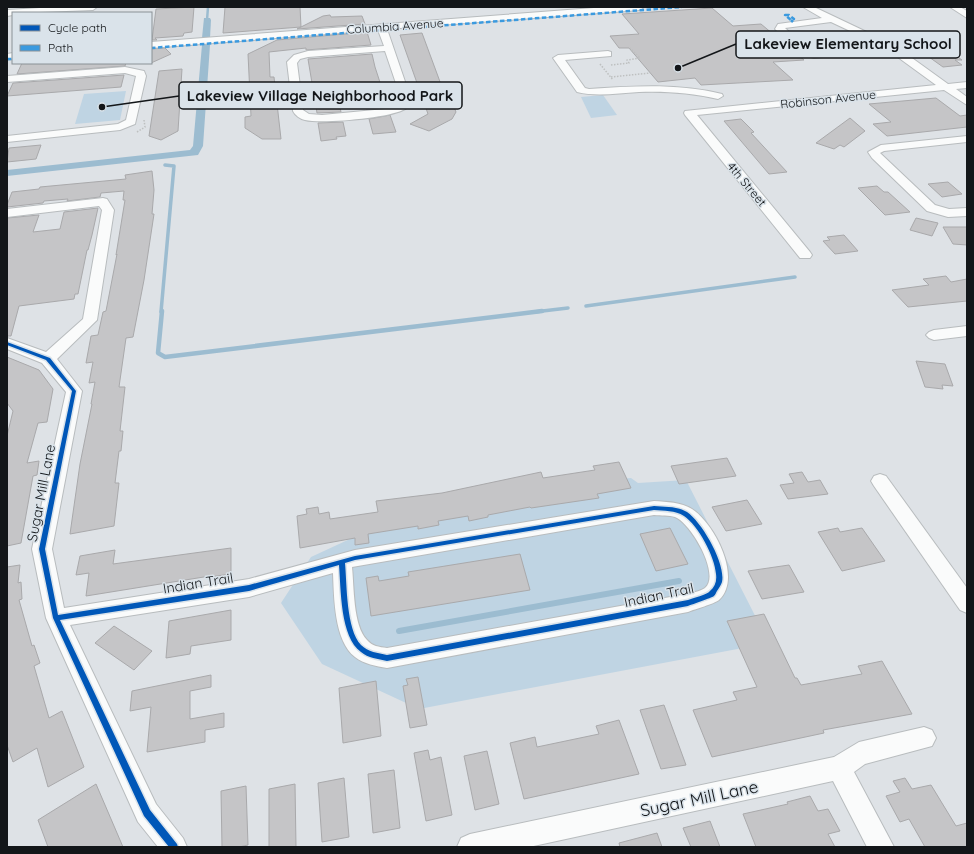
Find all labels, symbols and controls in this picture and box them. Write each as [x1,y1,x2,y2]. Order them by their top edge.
legend [12,12,152,64]
street label: Columbia Avenue [346,15,444,37]
text: Cycle path [48,20,107,35]
callout: Lakeview Elementary School [736,31,960,58]
text: Lakeview Elementary School [744,34,952,53]
text: Path [48,40,73,55]
callout: Lakeview Village Neighborhood Park [179,82,462,109]
text: Lakeview Village Neighborhood Park [187,86,453,105]
street label: Robinson Avenue [779,86,877,111]
street label: 4th Street [724,159,770,209]
street label: Sugar Mill Lane [23,443,59,543]
street label: Indian Trail [162,569,234,597]
street label: Indian Trail [622,579,696,611]
street label: Sugar Mill Lane [638,775,760,821]

